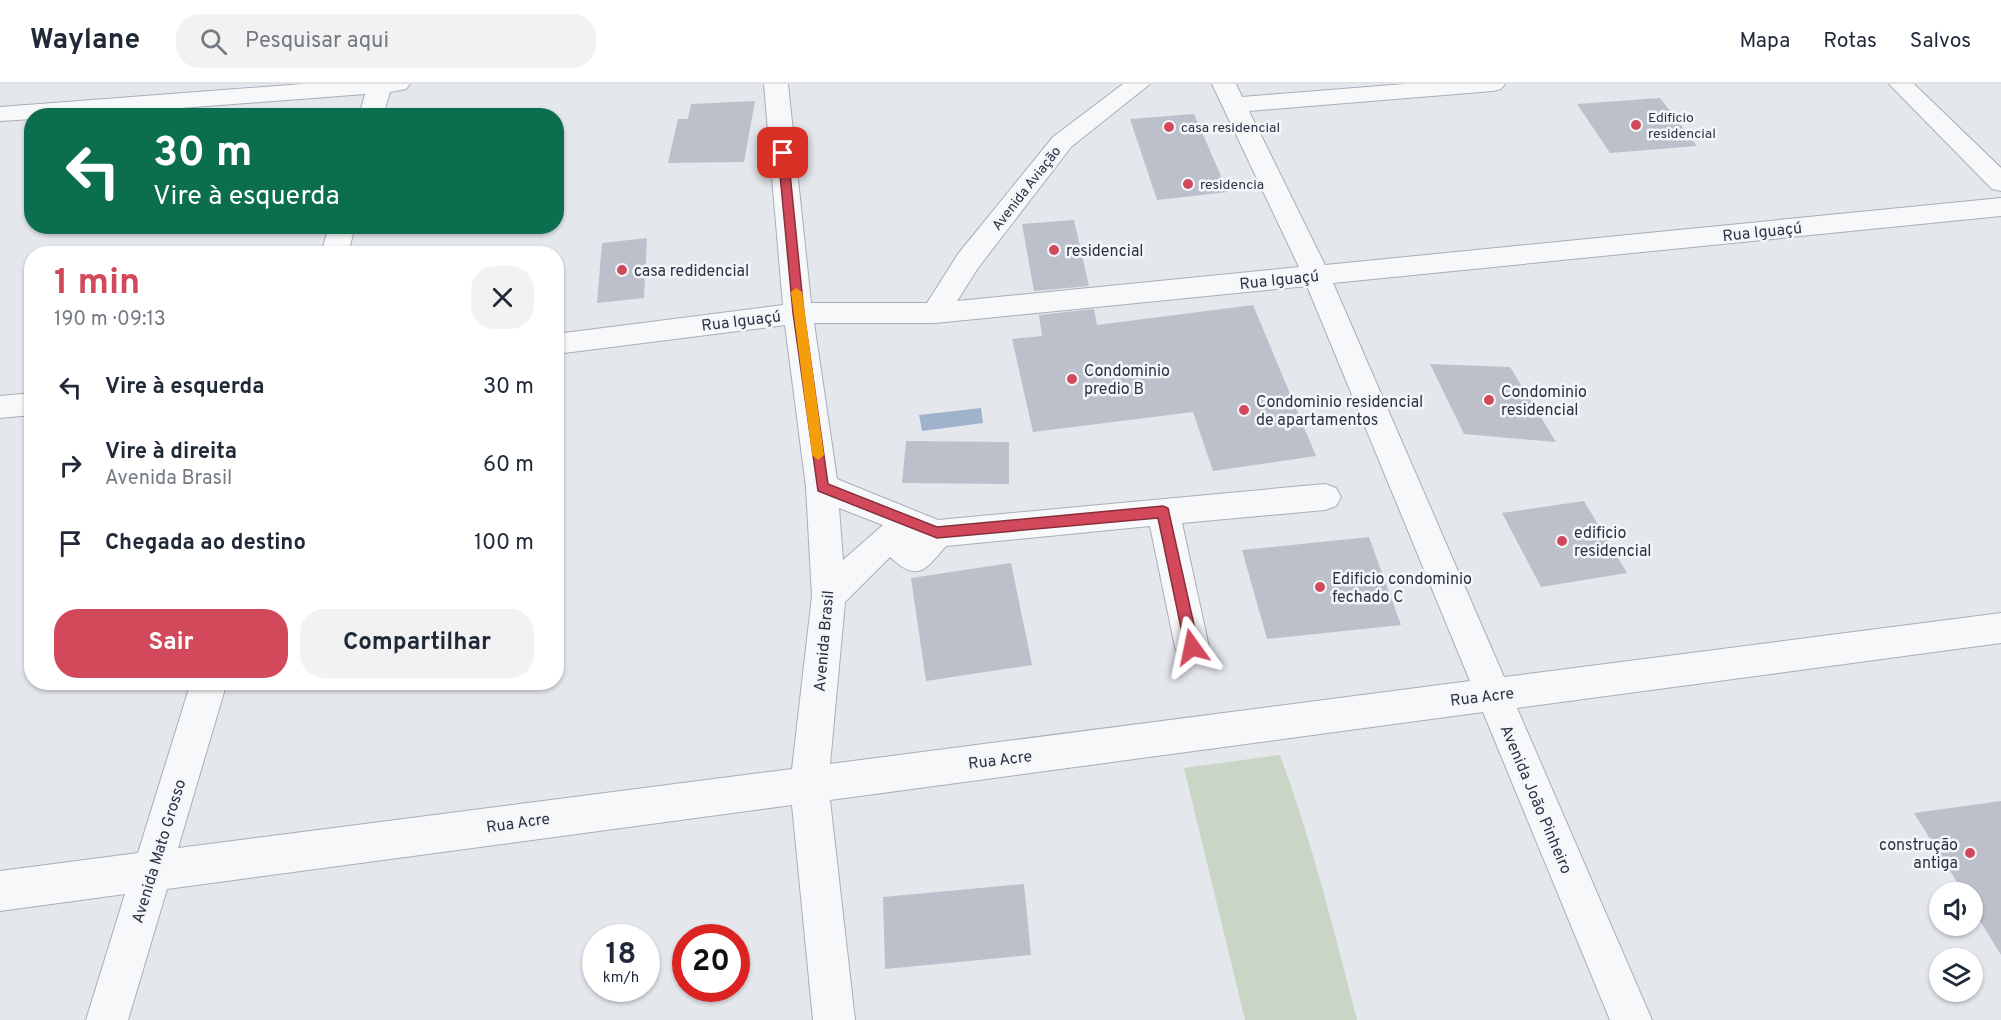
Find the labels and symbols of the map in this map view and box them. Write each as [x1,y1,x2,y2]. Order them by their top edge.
place label: Edificio residencial [1648,110,1716,143]
marker: Edificio residencial [1629,118,1643,132]
marker: casa residencial [1162,120,1176,134]
place label: casa residencial [1181,120,1280,137]
pin [757,127,808,178]
street label: Avenida Aviação [989,143,1065,234]
marker: residencia [1181,177,1195,191]
place label: residencia [1200,177,1264,194]
street label: Rua Iguaçú [1721,219,1803,247]
place label: residencial [1066,242,1144,262]
marker: residencial [1047,243,1061,257]
place label: casa redidencial [634,262,749,282]
marker: casa redidencial [615,263,629,277]
street label: Rua Iguaçú [1238,267,1320,295]
street label: Rua Iguaçú [700,307,782,337]
place label: Condominio predio B [1084,362,1170,400]
marker: Condominio predio B [1065,372,1079,386]
place label: Condominio residencial [1501,383,1587,421]
place label: Condominio residencial de apartamentos [1256,393,1423,431]
marker: Condominio residencial [1482,393,1496,407]
marker: Condominio residencial de apartamentos [1237,403,1251,417]
place label: edificio residencial [1574,524,1652,562]
marker: edificio residencial [1555,534,1569,548]
place label: Edificio condominio fechado C [1332,570,1472,608]
marker: Edificio condominio fechado C [1313,580,1327,594]
street label: Avenida Brasil [811,590,839,693]
position arrow [1160,615,1224,679]
street label: Rua Acre [1449,684,1515,712]
street label: Avenida João Pinheiro [1495,722,1576,877]
street label: Rua Acre [967,747,1033,775]
street label: Avenida Mato Grosso [128,777,191,926]
street label: Rua Acre [485,810,551,838]
place label: construção antiga [1879,836,1958,874]
marker: construção antiga [1963,846,1977,860]
speed limit sign: 20 [672,924,750,1002]

